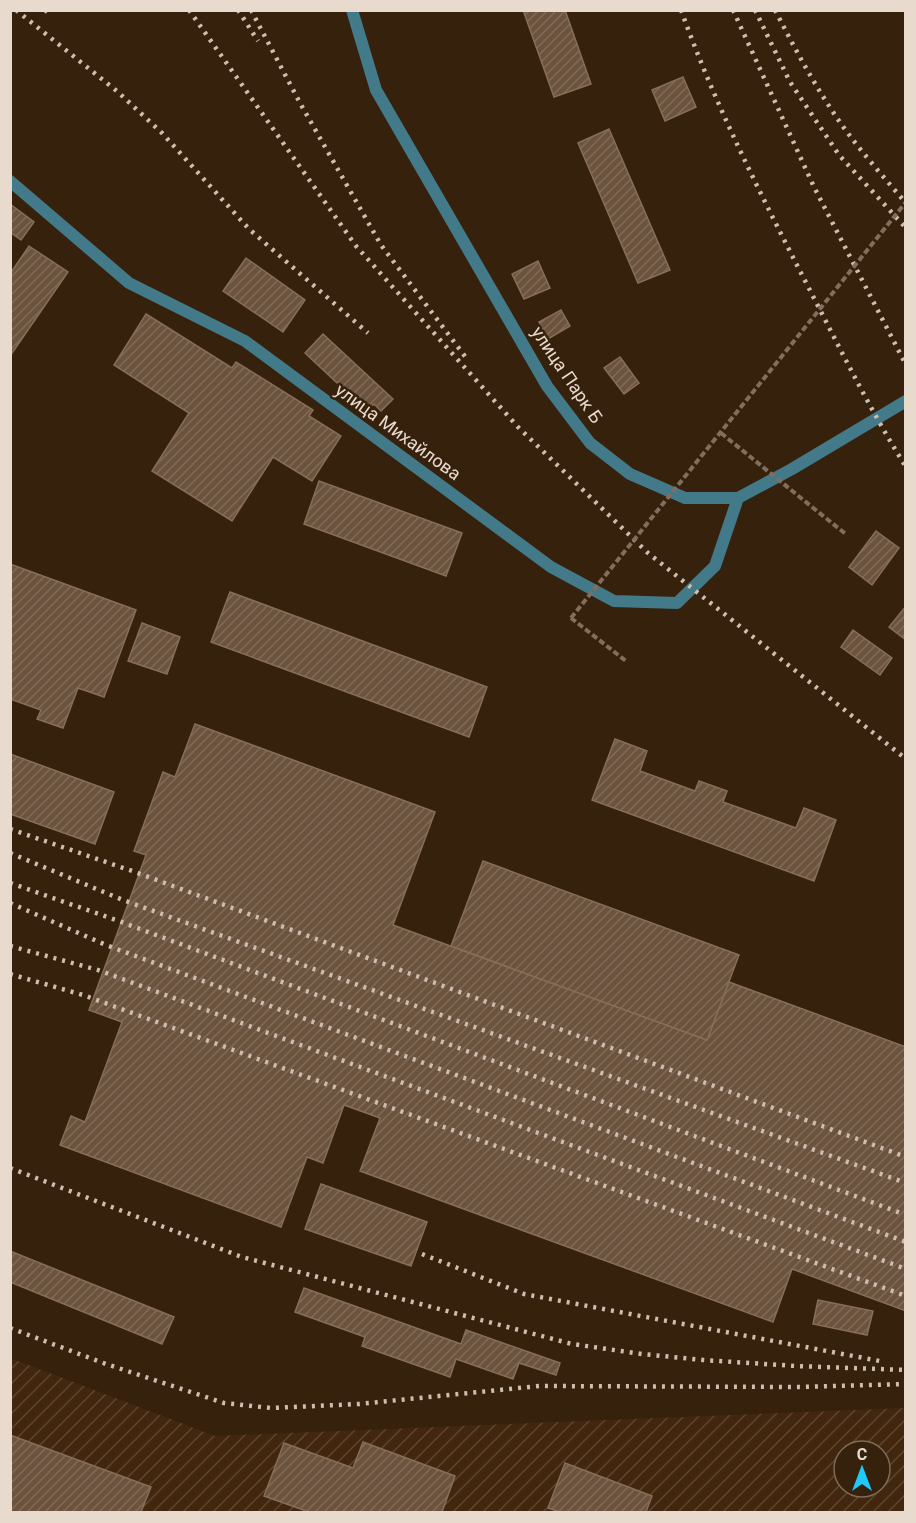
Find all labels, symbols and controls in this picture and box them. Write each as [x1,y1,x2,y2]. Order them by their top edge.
street label: улица Парк Б [527,322,607,427]
street label: улица Михайлова [332,379,465,484]
north arrow [832,1439,892,1499]
text: С [857,1445,867,1464]

